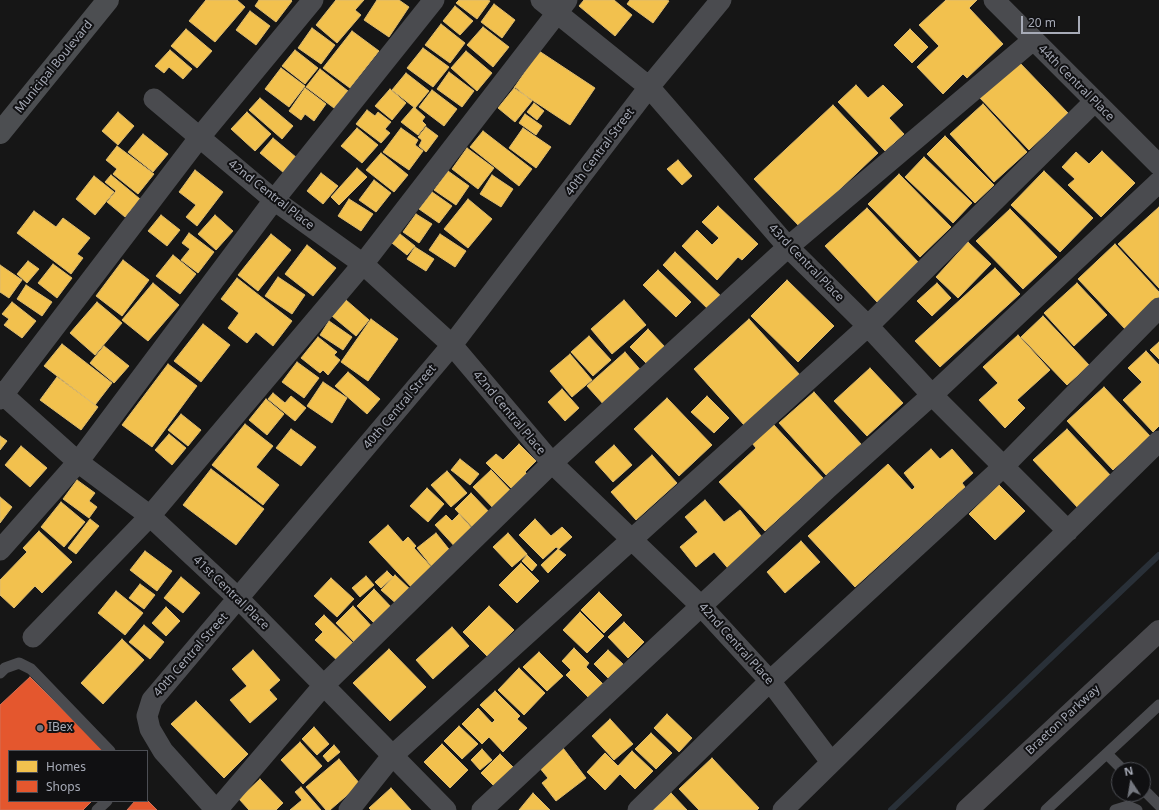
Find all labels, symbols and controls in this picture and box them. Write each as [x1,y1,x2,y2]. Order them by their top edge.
scale bar [1023,8,1082,34]
text: 20 m [1028,14,1056,31]
street label: Municipal Boulevard [12,18,96,116]
street label: 44th Central Place [1035,42,1117,124]
street label: 40th Central Street [562,105,638,199]
street label: 42nd Central Place [225,157,317,233]
street label: 43rd Central Place [765,221,847,305]
street label: 40th Central Street [360,362,440,452]
street label: 42nd Central Place [470,368,548,458]
street label: 41st Central Place [190,553,272,633]
street label: 42nd Central Place [696,600,776,688]
street label: 40th Central Street [151,610,231,700]
street label: Braeton Parkway [1023,682,1103,758]
place label: IBex [48,721,73,735]
marker: IBex [35,723,45,733]
legend [8,750,148,802]
text: Homes [46,758,86,775]
north arrow [1111,762,1151,802]
text: N [1123,762,1135,779]
text: Shops [46,778,80,795]

